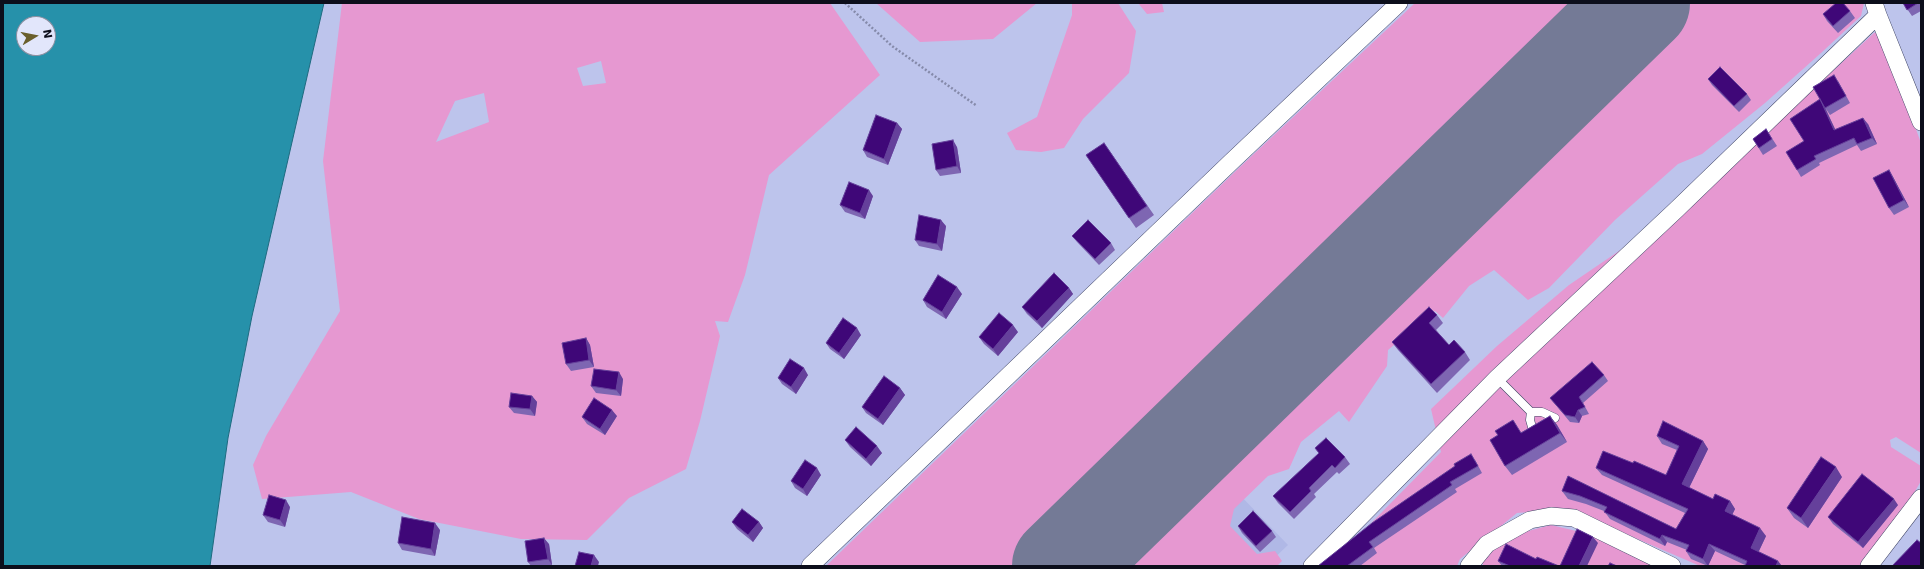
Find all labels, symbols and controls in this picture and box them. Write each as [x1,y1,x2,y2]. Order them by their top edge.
north arrow [16,16,56,56]
text: N [40,28,55,40]

